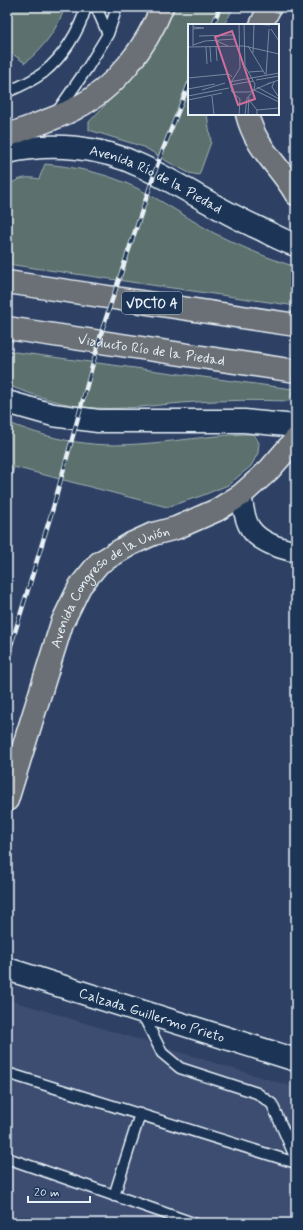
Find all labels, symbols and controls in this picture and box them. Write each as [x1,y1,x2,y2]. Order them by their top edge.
inset map [188,24,279,115]
street label: Avenida Río de la Piedad [88,142,225,218]
road number: VDCTO A [122,292,182,314]
street label: Viaducto Río de la Piedad [76,331,226,370]
street label: Avenida Congreso de la Unión [47,522,171,650]
street label: Calzada Guillermo Prieto [77,984,227,1047]
scale bar [28,1178,90,1204]
text: 20 m [34,1185,60,1201]

